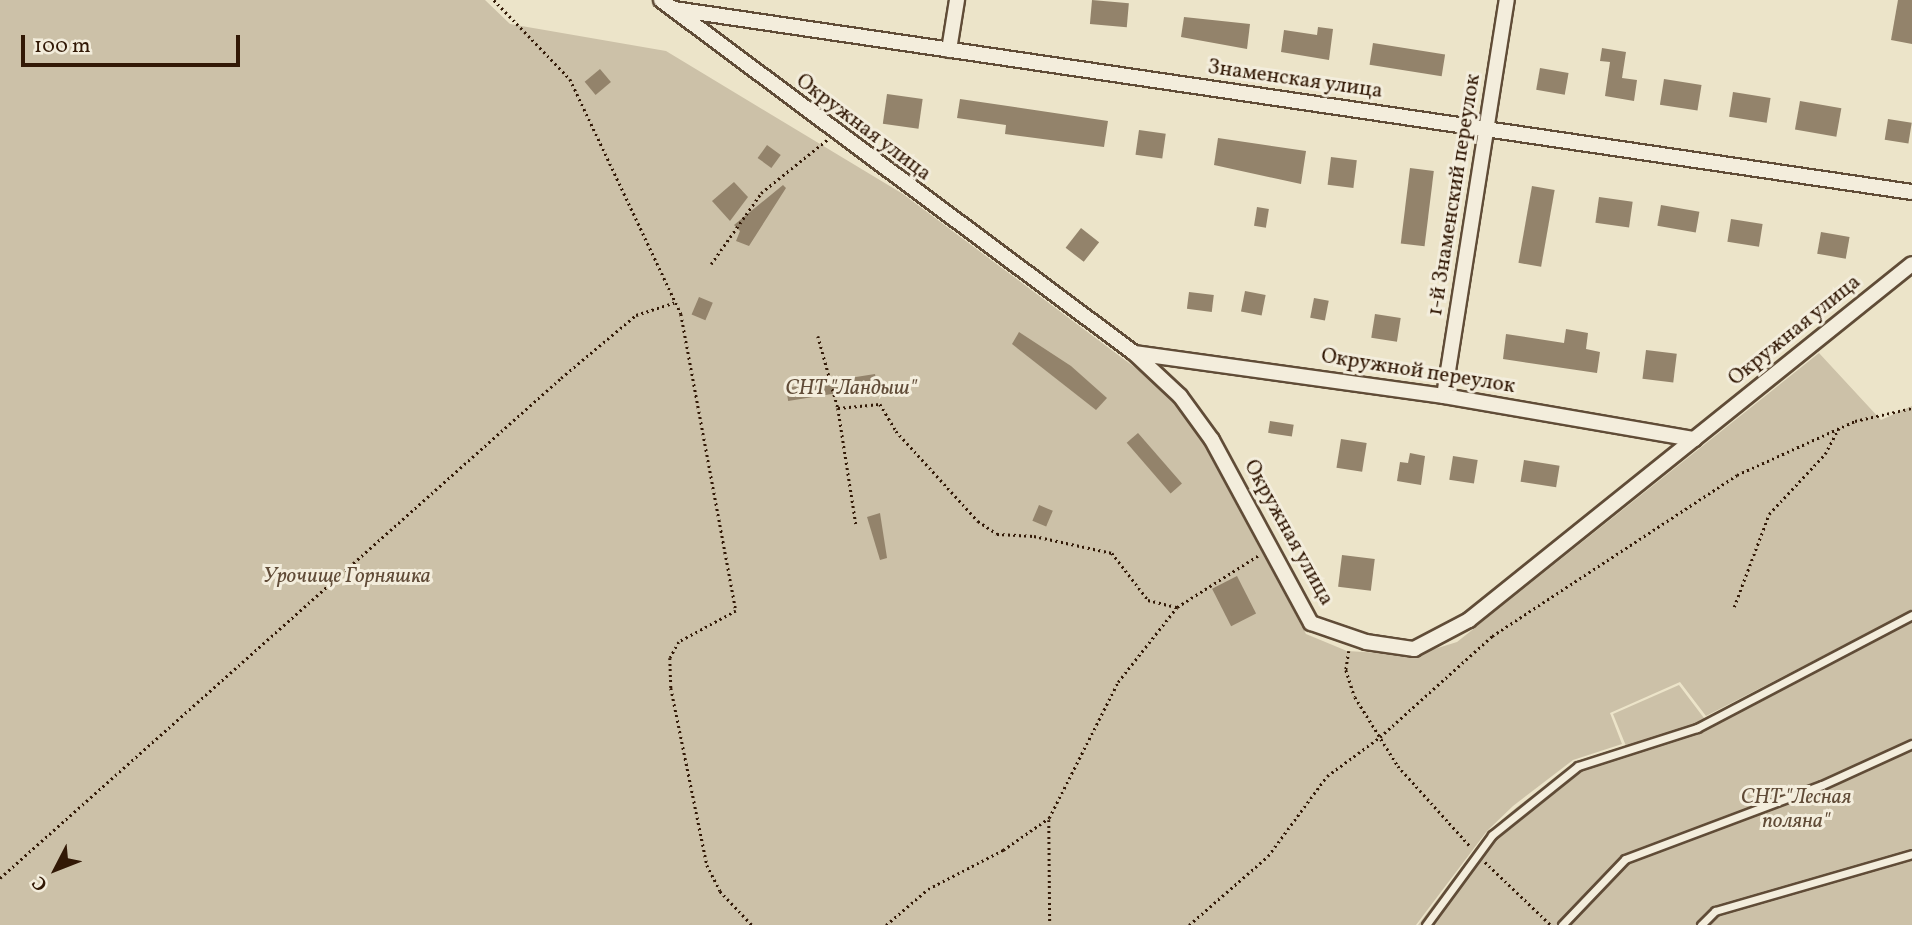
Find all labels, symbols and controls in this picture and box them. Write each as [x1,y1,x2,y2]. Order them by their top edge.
scale bar [24,21,243,65]
text: 100 m [34,32,91,61]
street label: Знаменская улица [1206,55,1384,105]
street label: Окружная улица [790,69,936,187]
street label: 1-й Знаменский переулок [1423,72,1487,318]
street label: Окружная улица [1724,270,1866,392]
street label: Окружной переулок [1319,344,1517,400]
park label: СНТ "Ландыш" [785,376,917,402]
street label: Окружная улица [1237,455,1339,611]
park label: Урочище Горняшка [263,564,431,590]
park label: СНТ "Лесная поляна" [1741,785,1851,835]
north arrow [21,834,91,904]
text: С [27,870,54,896]

